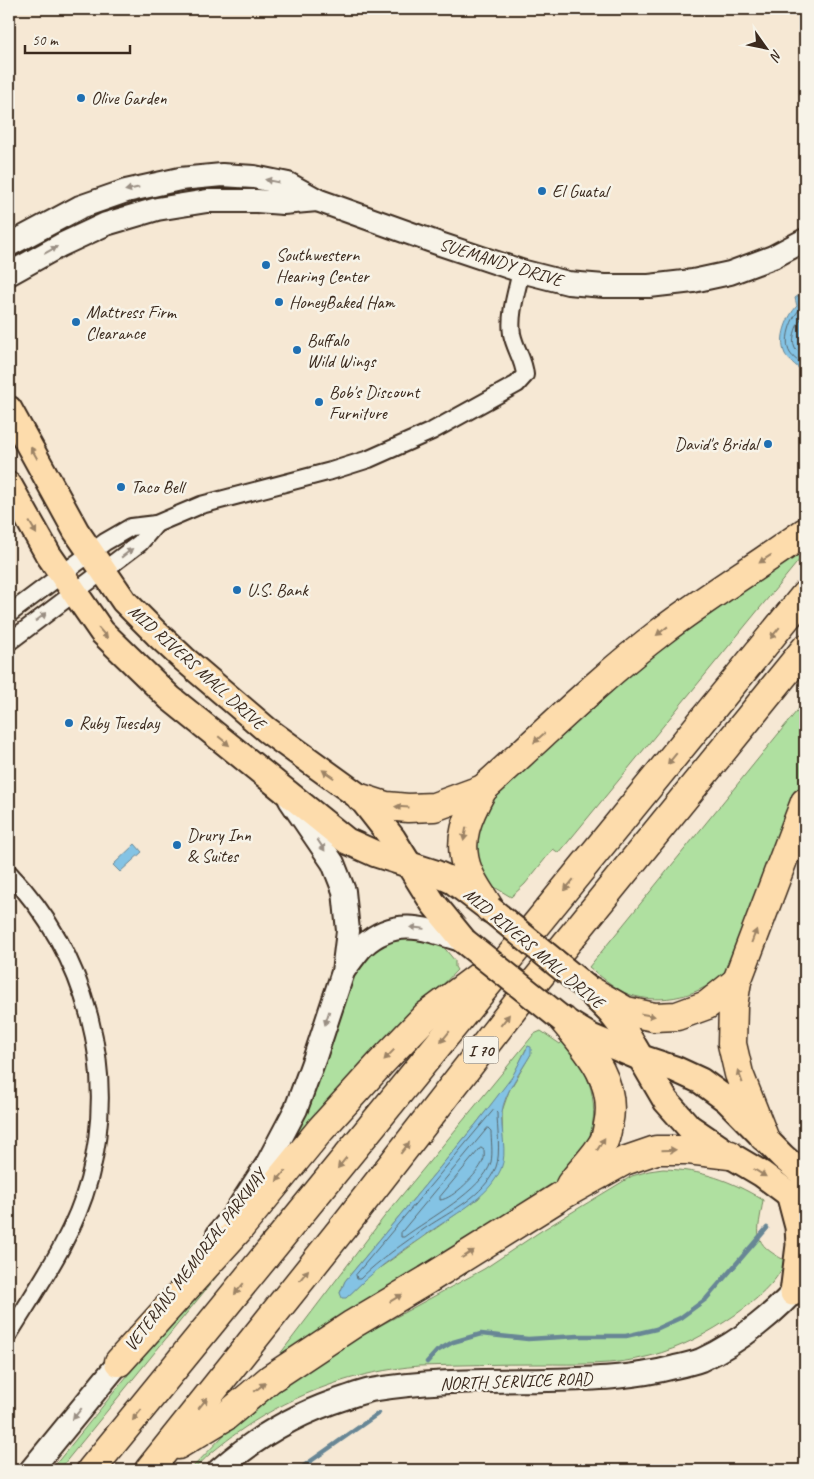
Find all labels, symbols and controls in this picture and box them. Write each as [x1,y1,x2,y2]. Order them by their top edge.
scale bar [25,22,130,54]
north arrow [742,22,792,72]
text: 50 m [32,31,59,50]
text: N [766,47,786,65]
place label: Olive Garden [91,87,167,109]
marker: Olive Garden [75,92,87,104]
one-way arrow [265,177,280,185]
place label: El Guatal [552,180,611,202]
one-way arrow [125,185,140,193]
marker: El Guatal [536,185,548,197]
street label: SUEMANDY DRIVE [437,233,567,292]
place label: Southwestern Hearing Center [276,244,370,287]
one-way arrow [45,246,58,255]
marker: Southwestern Hearing Center [260,259,272,271]
place label: HoneyBaked Ham [289,291,395,313]
marker: HoneyBaked Ham [273,296,285,308]
place label: Mattress Firm Clearance [86,301,178,344]
marker: Mattress Firm Clearance [70,316,82,328]
place label: Buffalo Wild Wings [307,329,377,372]
marker: Buffalo Wild Wings [291,344,303,356]
place label: Bob's Discount Furniture [329,381,421,424]
marker: Bob's Discount Furniture [313,396,325,408]
place label: David's Bridal [675,433,761,455]
marker: David's Bridal [762,438,774,450]
one-way arrow [29,447,38,460]
place label: Taco Bell [131,476,187,498]
marker: Taco Bell [115,481,127,493]
one-way arrow [29,520,37,535]
one-way arrow [120,548,133,559]
one-way arrow [758,554,772,564]
place label: U.S. Bank [247,579,309,601]
marker: U.S. Bank [231,584,243,596]
street label: MID RIVERS MALL DRIVE [124,600,272,736]
one-way arrow [34,612,47,623]
one-way arrow [97,626,109,638]
one-way arrow [656,626,669,637]
one-way arrow [770,627,781,639]
place label: Ruby Tuesday [79,712,161,734]
marker: Ruby Tuesday [63,717,75,729]
one-way arrow [534,732,546,744]
one-way arrow [217,735,230,746]
one-way arrow [666,752,677,765]
one-way arrow [321,769,335,779]
one-way arrow [394,803,410,811]
place label: Drury Inn & Suites [187,824,252,867]
one-way arrow [460,826,468,842]
one-way arrow [316,838,326,852]
marker: Drury Inn & Suites [171,839,183,851]
one-way arrow [564,878,575,891]
street label: MID RIVERS MALL DRIVE [459,883,610,1015]
one-way arrow [409,924,425,932]
one-way arrow [751,929,759,943]
one-way arrow [323,1011,331,1026]
one-way arrow [641,1012,657,1020]
one-way arrow [499,1014,510,1027]
one-way arrow [440,1030,451,1043]
road number: I 70 [464,1036,498,1064]
one-way arrow [383,1048,395,1060]
one-way arrow [736,1068,743,1083]
one-way arrow [597,1137,606,1151]
one-way arrow [400,1141,410,1155]
one-way arrow [661,1146,677,1154]
one-way arrow [337,1156,348,1169]
street label: VETERANS MEMORIAL PARKWAY [119,1162,273,1356]
one-way arrow [276,1169,287,1182]
one-way arrow [753,1169,767,1178]
one-way arrow [462,1250,475,1259]
one-way arrow [299,1269,310,1282]
one-way arrow [234,1282,245,1295]
one-way arrow [389,1294,402,1303]
street label: NORTH SERVICE ROAD [440,1367,594,1395]
one-way arrow [253,1382,266,1393]
one-way arrow [198,1396,209,1409]
one-way arrow [72,1407,83,1420]
one-way arrow [131,1408,142,1421]

